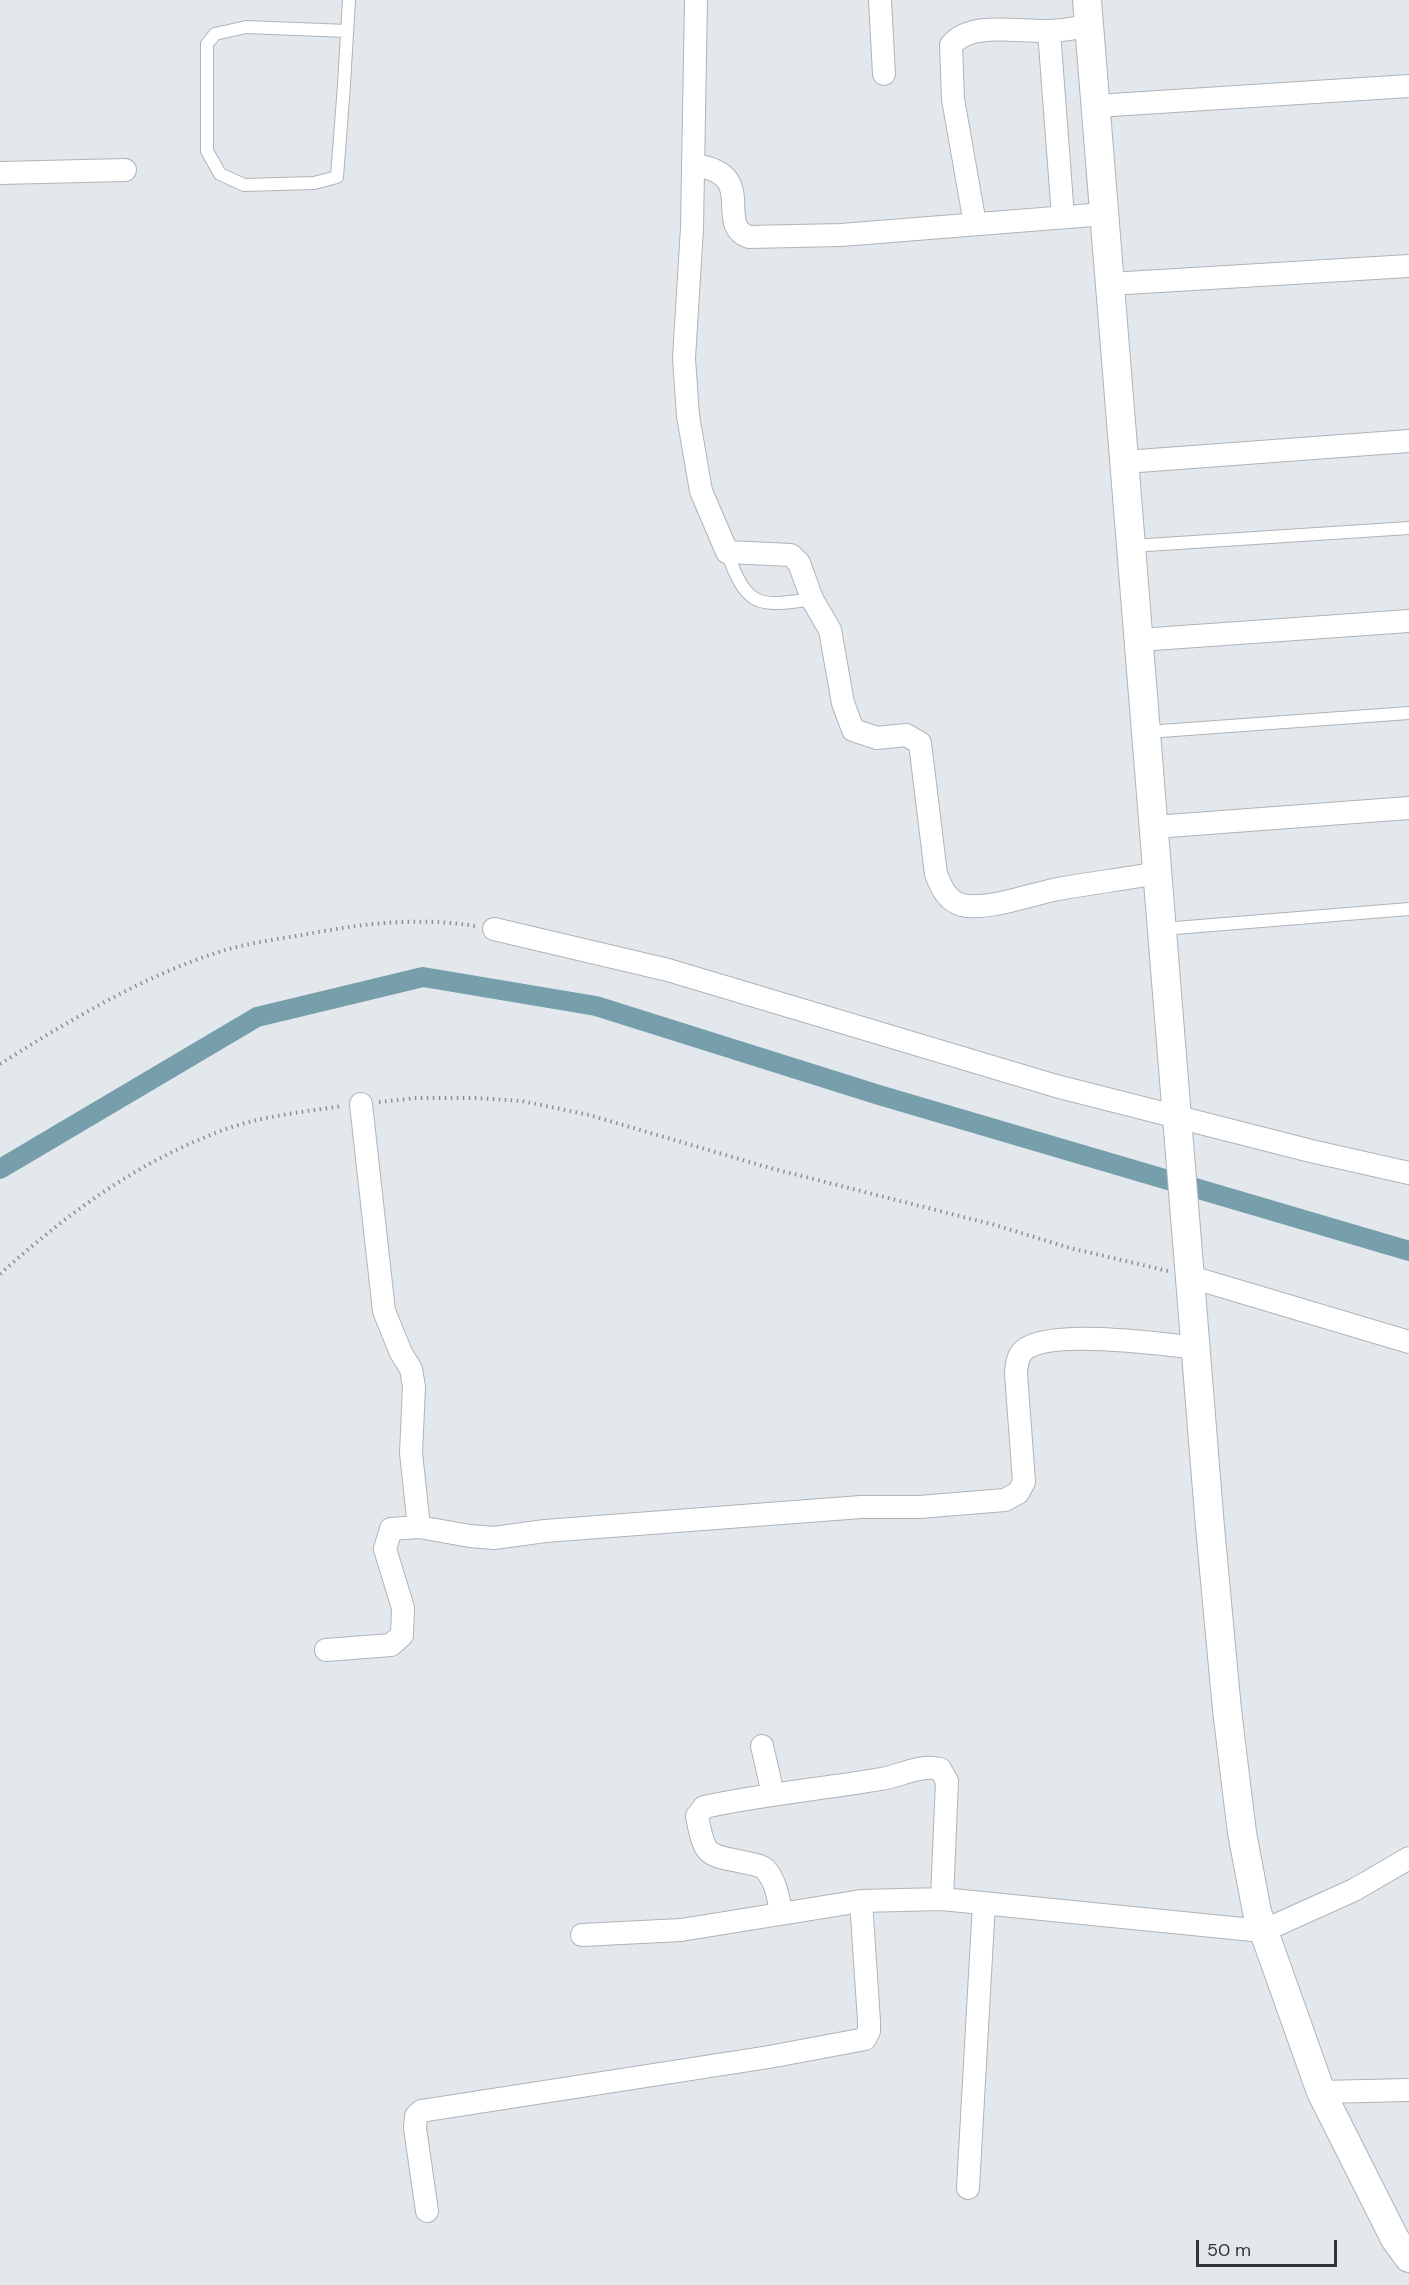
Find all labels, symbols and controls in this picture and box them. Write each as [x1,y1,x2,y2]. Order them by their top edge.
scale bar [1199,2228,1340,2266]
text: 50 m [1207,2238,1251,2262]

